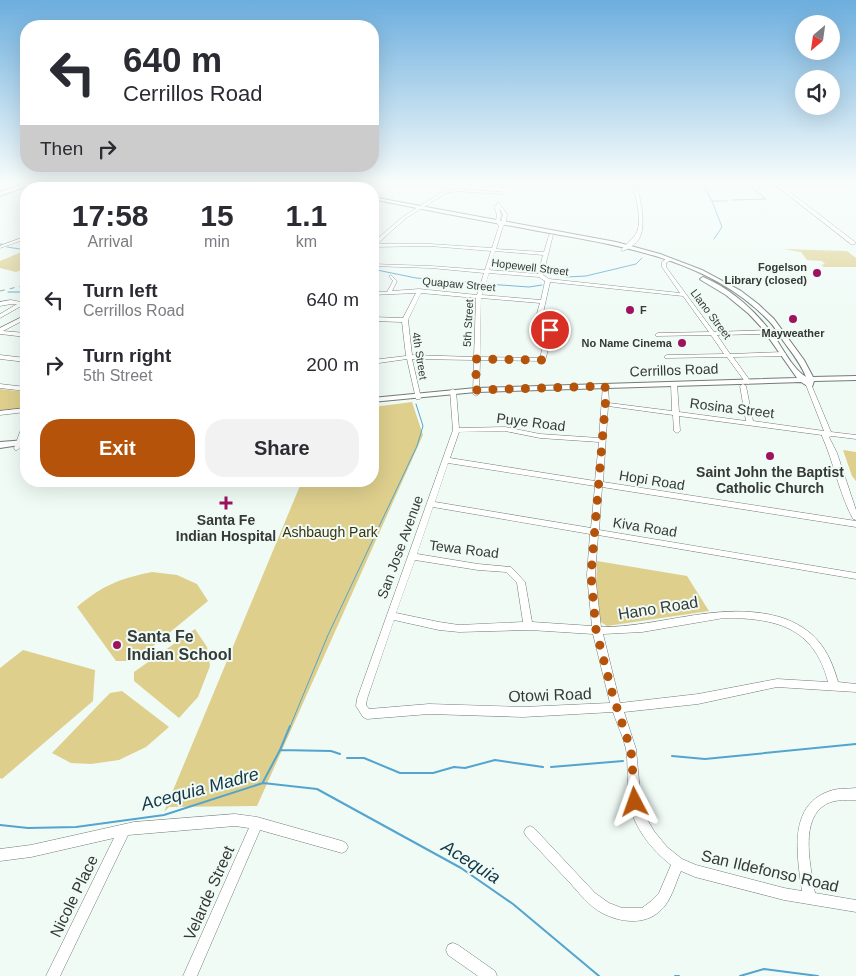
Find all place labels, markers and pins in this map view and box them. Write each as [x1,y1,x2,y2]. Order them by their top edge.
place label: Fogelson Library (closed) [724,261,807,286]
marker: Fogelson Library (closed) [811,267,823,279]
marker: F [624,304,636,316]
place label: F [640,304,647,316]
pin [529,309,571,351]
marker: Mayweather [787,313,799,325]
place label: Mayweather [762,327,825,339]
place label: No Name Cinema [582,337,673,349]
marker: No Name Cinema [676,337,688,349]
marker: Saint John the Baptist Catholic Church [764,450,776,462]
place label: Saint John the Baptist Catholic Church [696,464,844,496]
marker: Santa Fe Indian Hospital [219,496,233,510]
place label: Santa Fe Indian Hospital [176,512,276,544]
place label: Santa Fe Indian School [127,628,232,663]
marker: Santa Fe Indian School [111,639,123,651]

